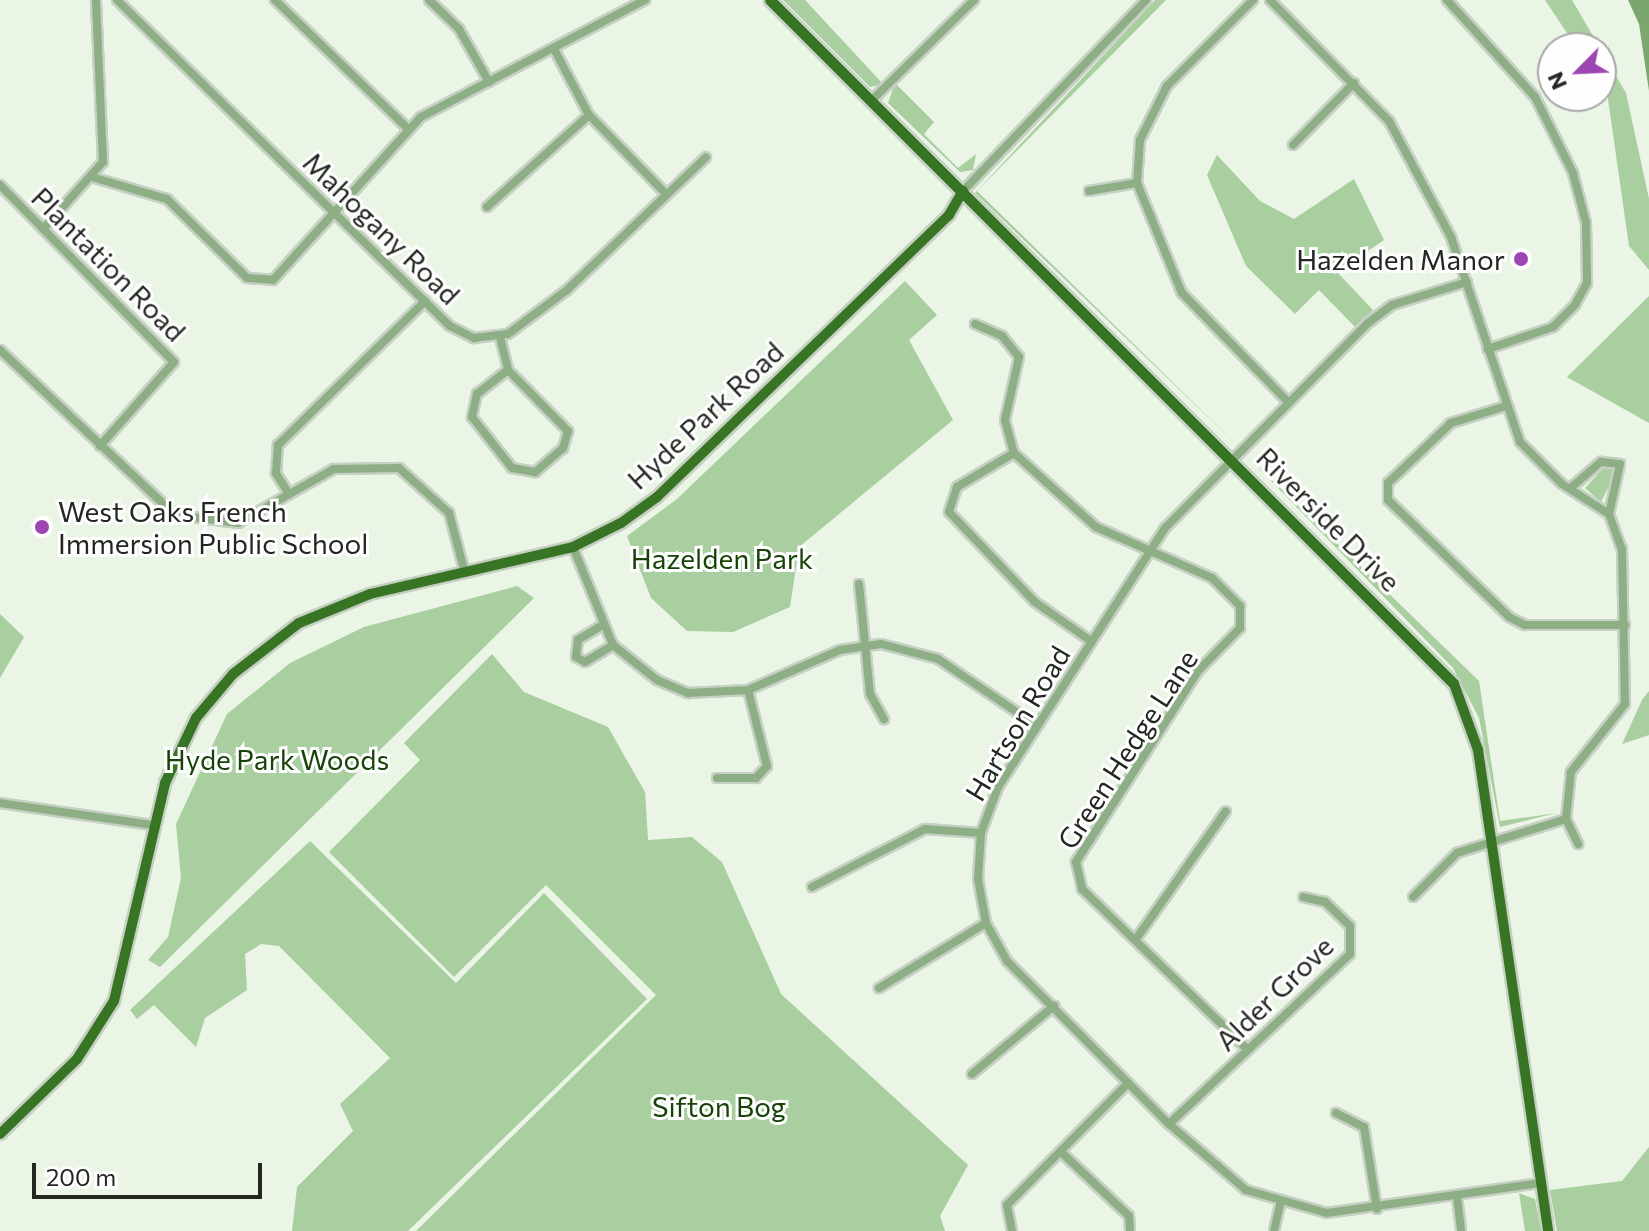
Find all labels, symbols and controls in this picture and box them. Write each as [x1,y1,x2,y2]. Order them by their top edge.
north arrow [1537,32,1617,112]
text: N [1541,68,1572,94]
street label: Mahogany Road [297,145,467,311]
street label: Plantation Road [25,180,193,348]
place label: Hazelden Manor [1296,242,1505,276]
marker: Hazelden Manor [1512,250,1530,268]
street label: Hyde Park Road [620,334,790,496]
street label: Riverside Drive [1250,440,1408,598]
place label: West Oaks French Immersion Public School [58,494,368,560]
marker: West Oaks French Immersion Public School [33,518,51,536]
park label: Hazelden Park [631,541,813,575]
street label: Hartson Road [958,640,1076,806]
street label: Green Hedge Lane [1050,643,1204,855]
park label: Hyde Park Woods [165,742,389,776]
street label: Alder Grove [1208,929,1340,1057]
park label: Sifton Bog [652,1089,786,1123]
scale bar [36,1147,266,1197]
text: 200 m [46,1162,116,1191]

